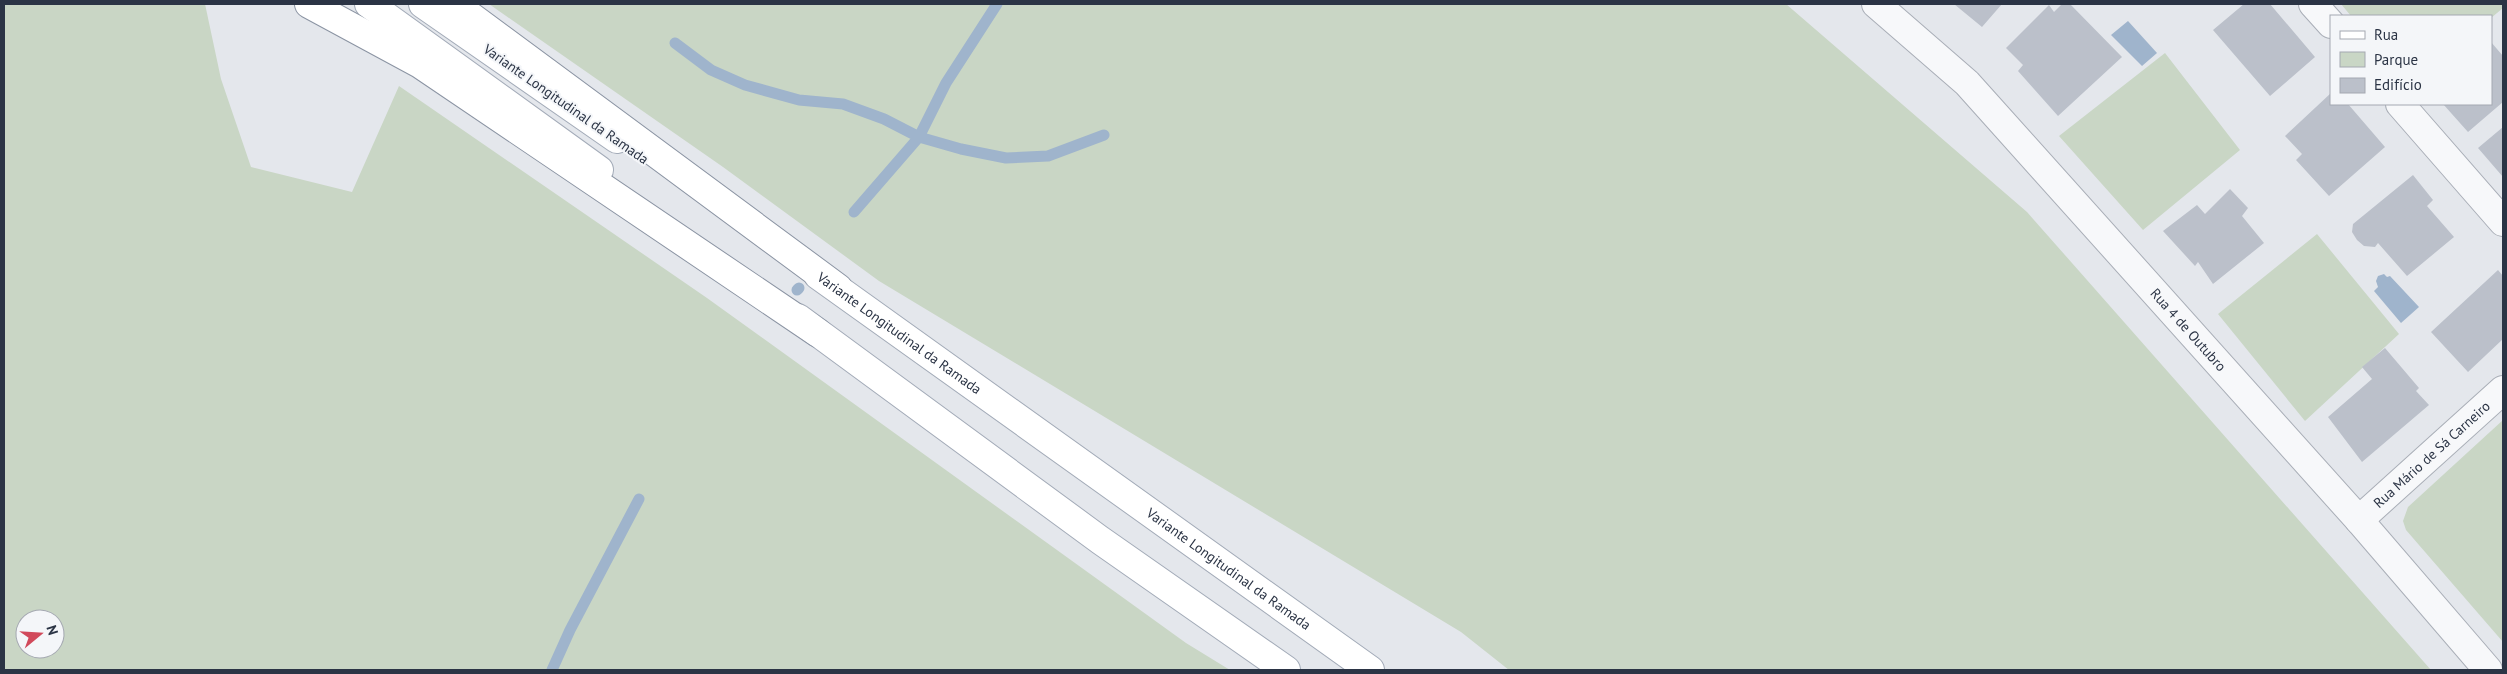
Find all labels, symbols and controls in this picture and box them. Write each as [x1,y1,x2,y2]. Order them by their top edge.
legend [2330,15,2492,105]
text: Rua [2374,25,2398,44]
street label: Variante Longitudinal da Ramada [479,39,652,168]
text: Parque [2374,50,2418,69]
text: Edifício [2374,75,2422,94]
street label: Variante Longitudinal da Ramada [813,268,985,398]
street label: Rua 4 de Outubro [2146,284,2230,375]
street label: Rua Mário de Sá Carneiro [2370,397,2494,512]
street label: Variante Longitudinal da Ramada [1142,503,1314,634]
north arrow [15,609,65,659]
text: N [42,623,62,637]

